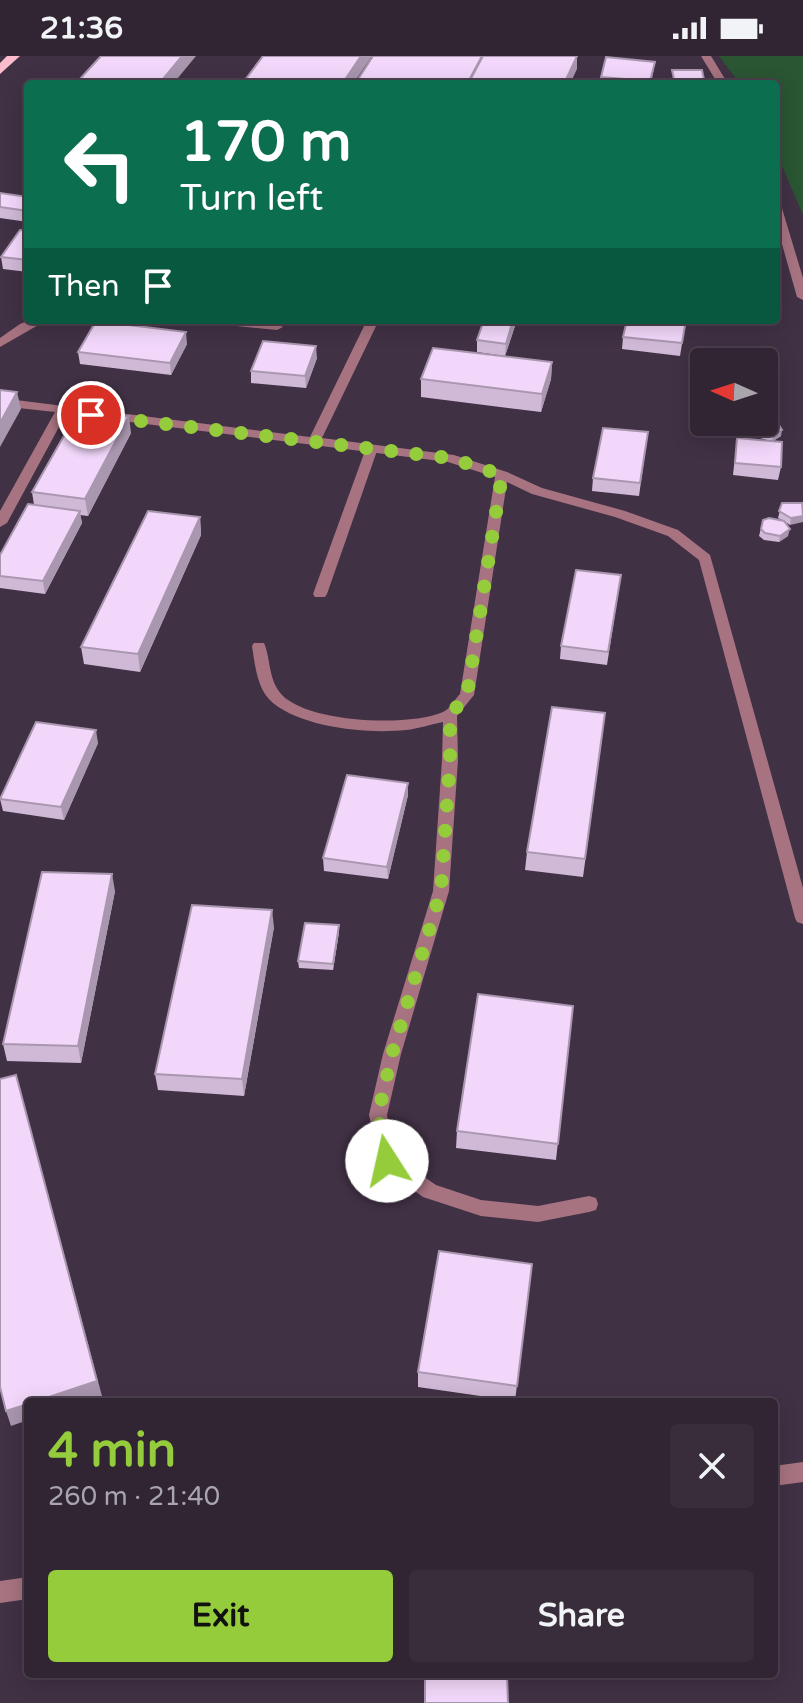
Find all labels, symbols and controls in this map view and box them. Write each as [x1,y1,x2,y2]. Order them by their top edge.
text: 21:36 [40,10,123,47]
text: 170 m [180,109,351,176]
icon: left [48,112,152,216]
text: Turn left [180,177,323,220]
icon: arrive [136,264,180,308]
text: Then [48,268,120,305]
north arrow [690,348,778,436]
map controls [690,348,778,436]
pin [57,381,125,449]
icon: arrive [69,393,113,437]
position arrow [345,1119,429,1203]
text: 4 min [48,1422,176,1480]
button: close [670,1424,754,1508]
text: 260 m · 21:40 [48,1481,220,1512]
button: Exit [48,1570,393,1662]
button: Share [409,1570,754,1662]

